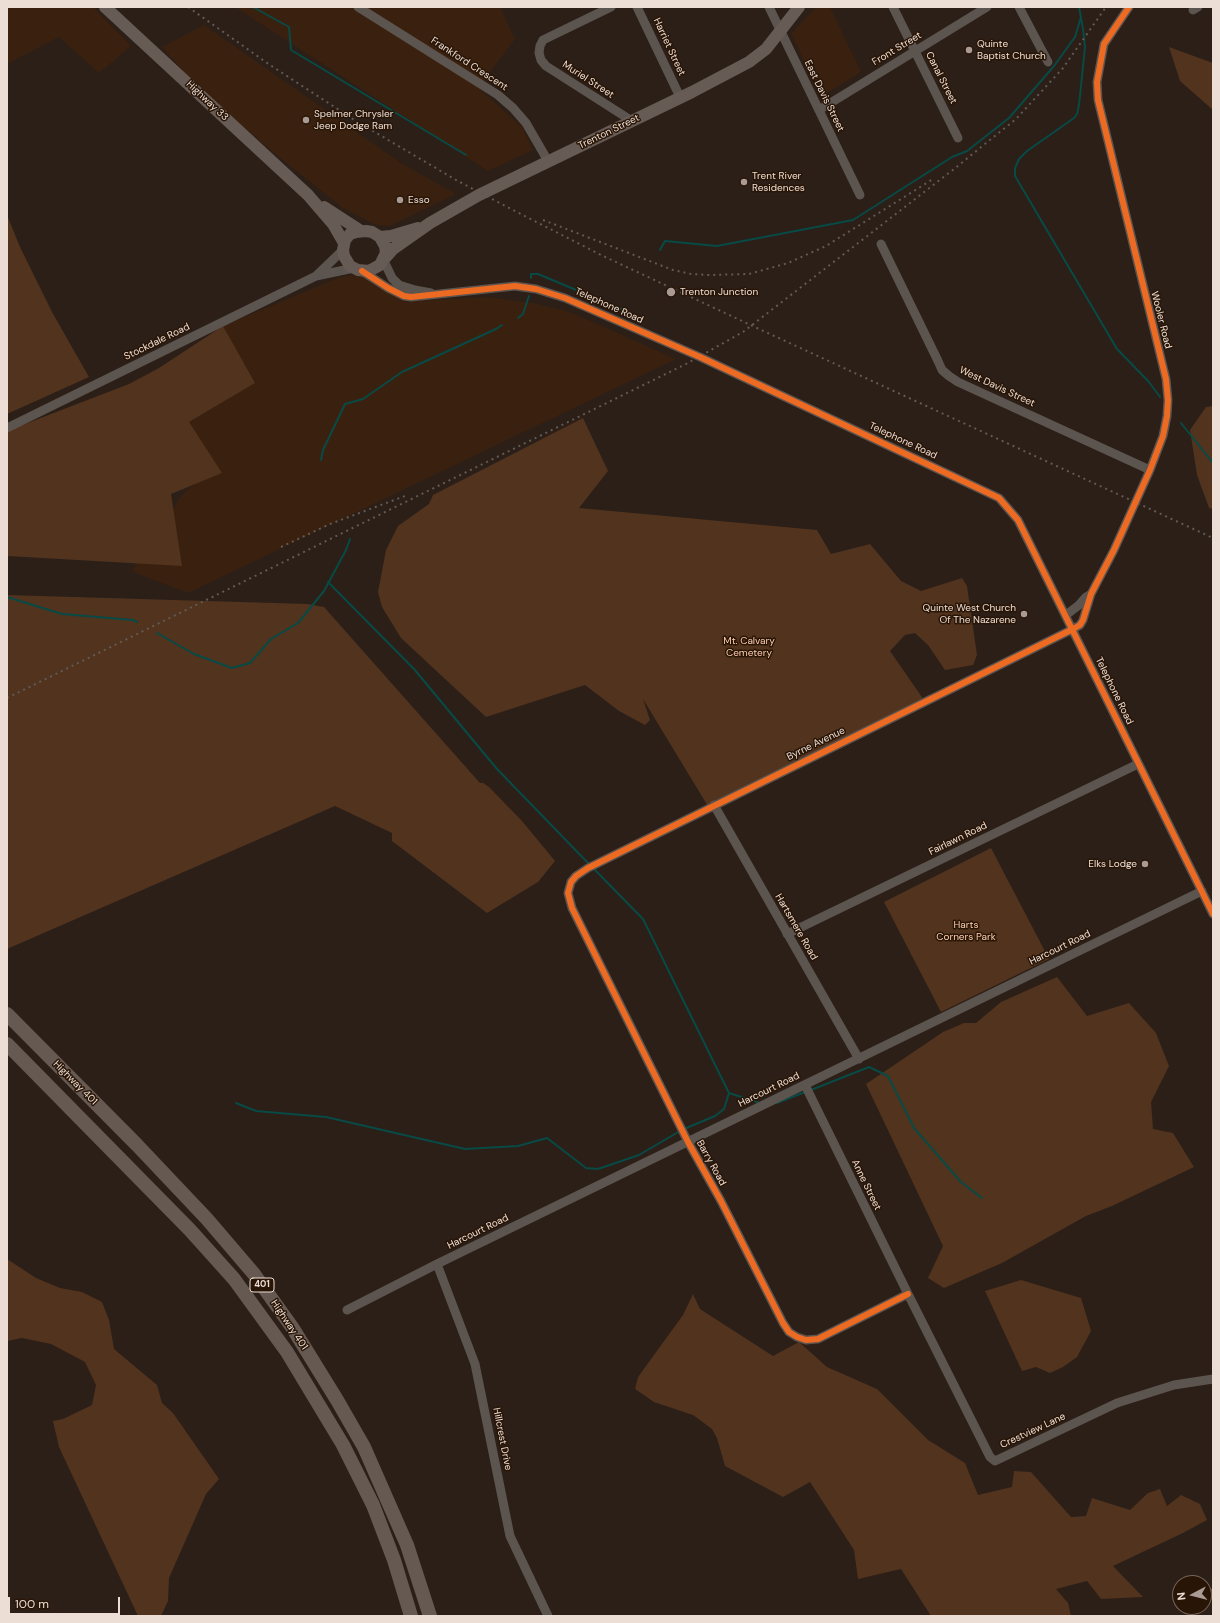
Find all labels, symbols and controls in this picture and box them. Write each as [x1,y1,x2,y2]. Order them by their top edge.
street label: Harriet Street [650,16,688,78]
street label: Front Street [870,30,924,68]
street label: Frankford Crescent [428,35,510,93]
place label: Quinte Baptist Church [977,38,1046,62]
marker: Quinte Baptist Church [964,45,974,55]
street label: Canal Street [923,50,959,106]
street label: East Davis Street [801,58,847,134]
street label: Muriel Street [560,59,616,101]
street label: Highway 33 [183,78,231,124]
place label: Spelmer Chrysler Jeep Dodge Ram [314,108,393,132]
street label: Trenton Street [577,112,641,152]
marker: Spelmer Chrysler Jeep Dodge Ram [301,115,311,125]
place label: Trent River Residences [752,170,805,194]
marker: Trent River Residences [739,177,749,187]
place label: Esso [408,194,430,206]
marker: Esso [395,195,405,205]
street label: Telephone Road [573,286,645,326]
marker: Trenton Junction [665,286,677,298]
place label: Trenton Junction [680,286,758,298]
street label: Wooler Road [1148,290,1174,350]
street label: Stockdale Road [122,321,192,363]
street label: West Davis Street [957,364,1037,410]
street label: Telephone Road [867,420,939,462]
place label: Quinte West Church Of The Nazarene [922,602,1016,626]
marker: Quinte West Church Of The Nazarene [1019,609,1029,619]
park label: Mt. Calvary Cemetery [723,635,775,658]
street label: Telephone Road [1092,655,1136,727]
street label: Byrne Avenue [785,725,847,763]
street label: Fairlawn Road [927,820,989,858]
place label: Elks Lodge [1088,858,1137,870]
marker: Elks Lodge [1140,859,1150,869]
street label: Hartsmere Road [772,892,820,962]
park label: Harts Corners Park [936,919,996,942]
street label: Harcourt Road [1027,928,1093,968]
street label: Highway 401 [50,1058,100,1108]
street label: Harcourt Road [736,1070,802,1110]
street label: Barry Road [694,1138,728,1188]
street label: Anne Street [849,1158,883,1212]
street label: Harcourt Road [445,1212,511,1252]
road number: 401 [250,1278,274,1292]
street label: Highway 401 [268,1298,310,1352]
street label: Hillcrest Drive [490,1407,514,1471]
street label: Crestview Lane [998,1411,1068,1451]
north arrow [1172,1575,1212,1615]
scale bar [10,1589,122,1615]
text: N [1174,1592,1189,1601]
text: 100 m [15,1596,49,1612]

